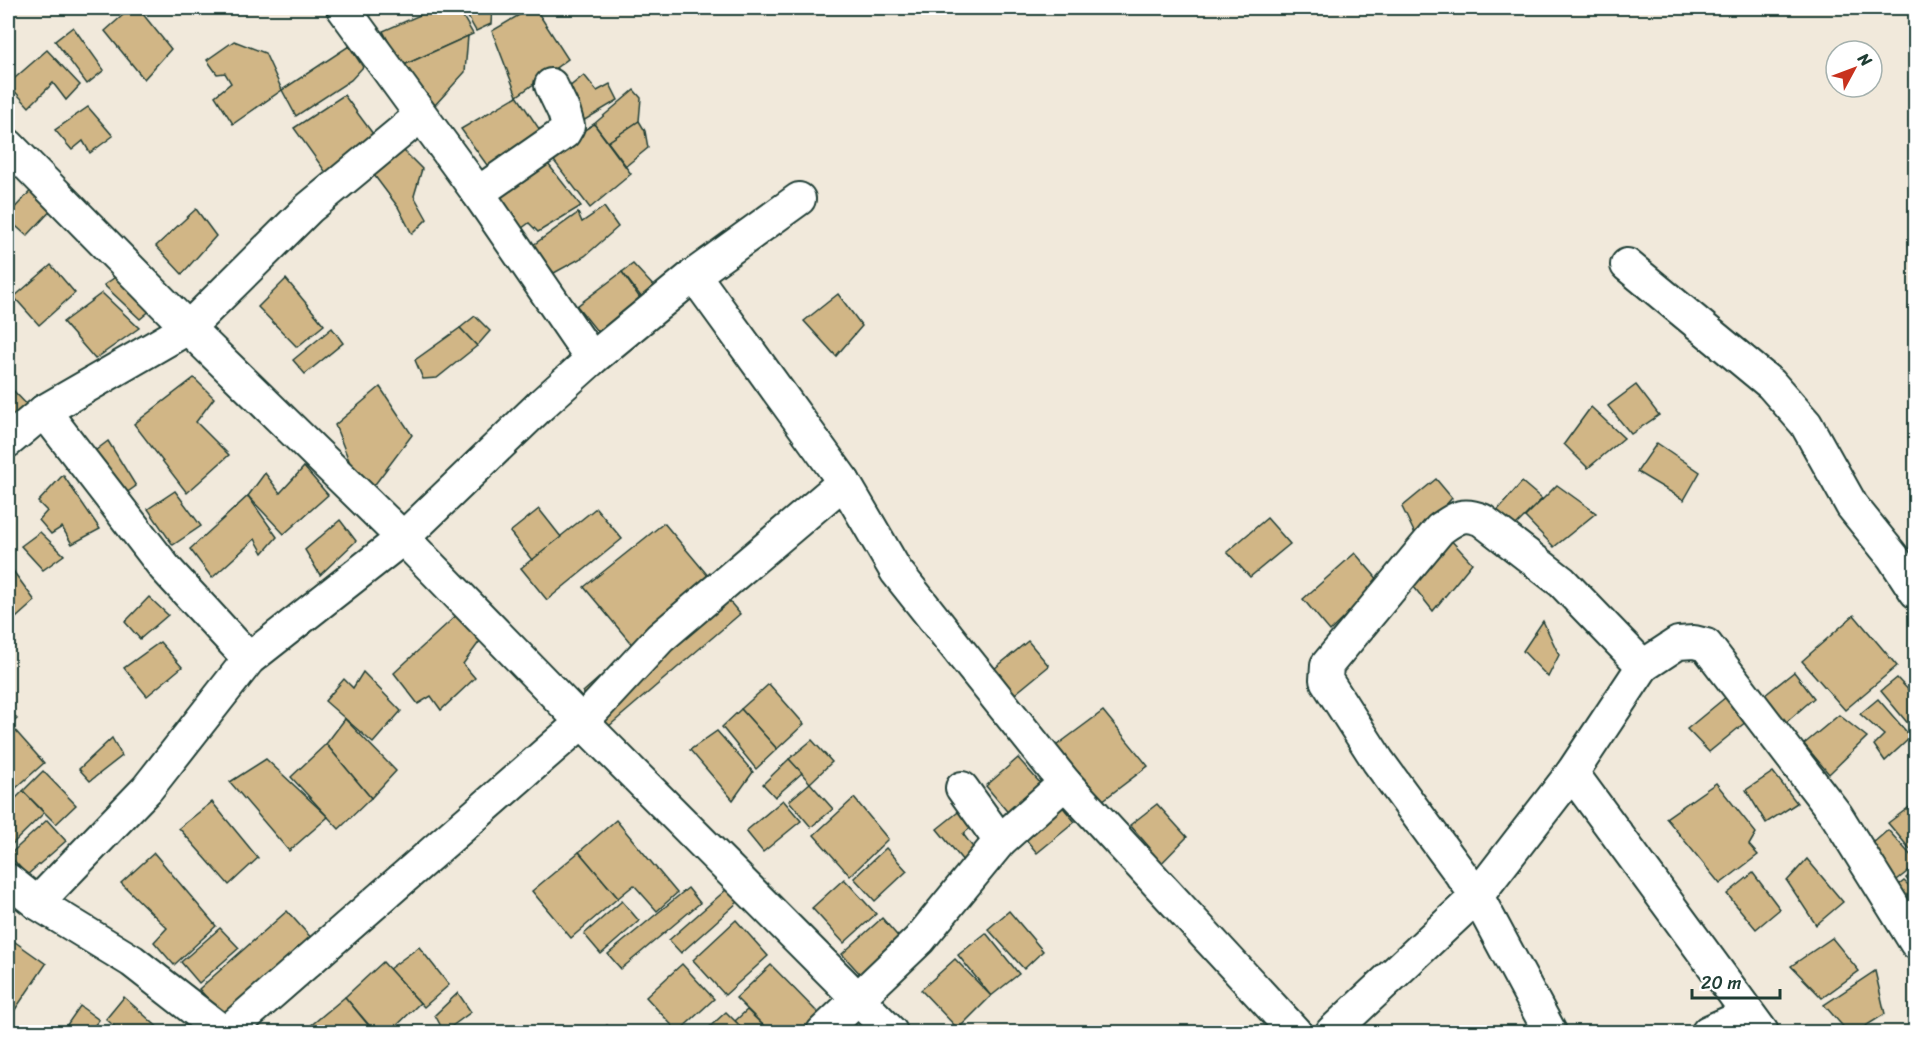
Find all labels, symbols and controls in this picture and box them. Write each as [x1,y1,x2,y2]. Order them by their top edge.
north arrow [1824,39,1884,99]
text: N [1850,45,1880,74]
scale bar [1692,962,1780,1000]
text: 20 m [1701,967,1741,999]

